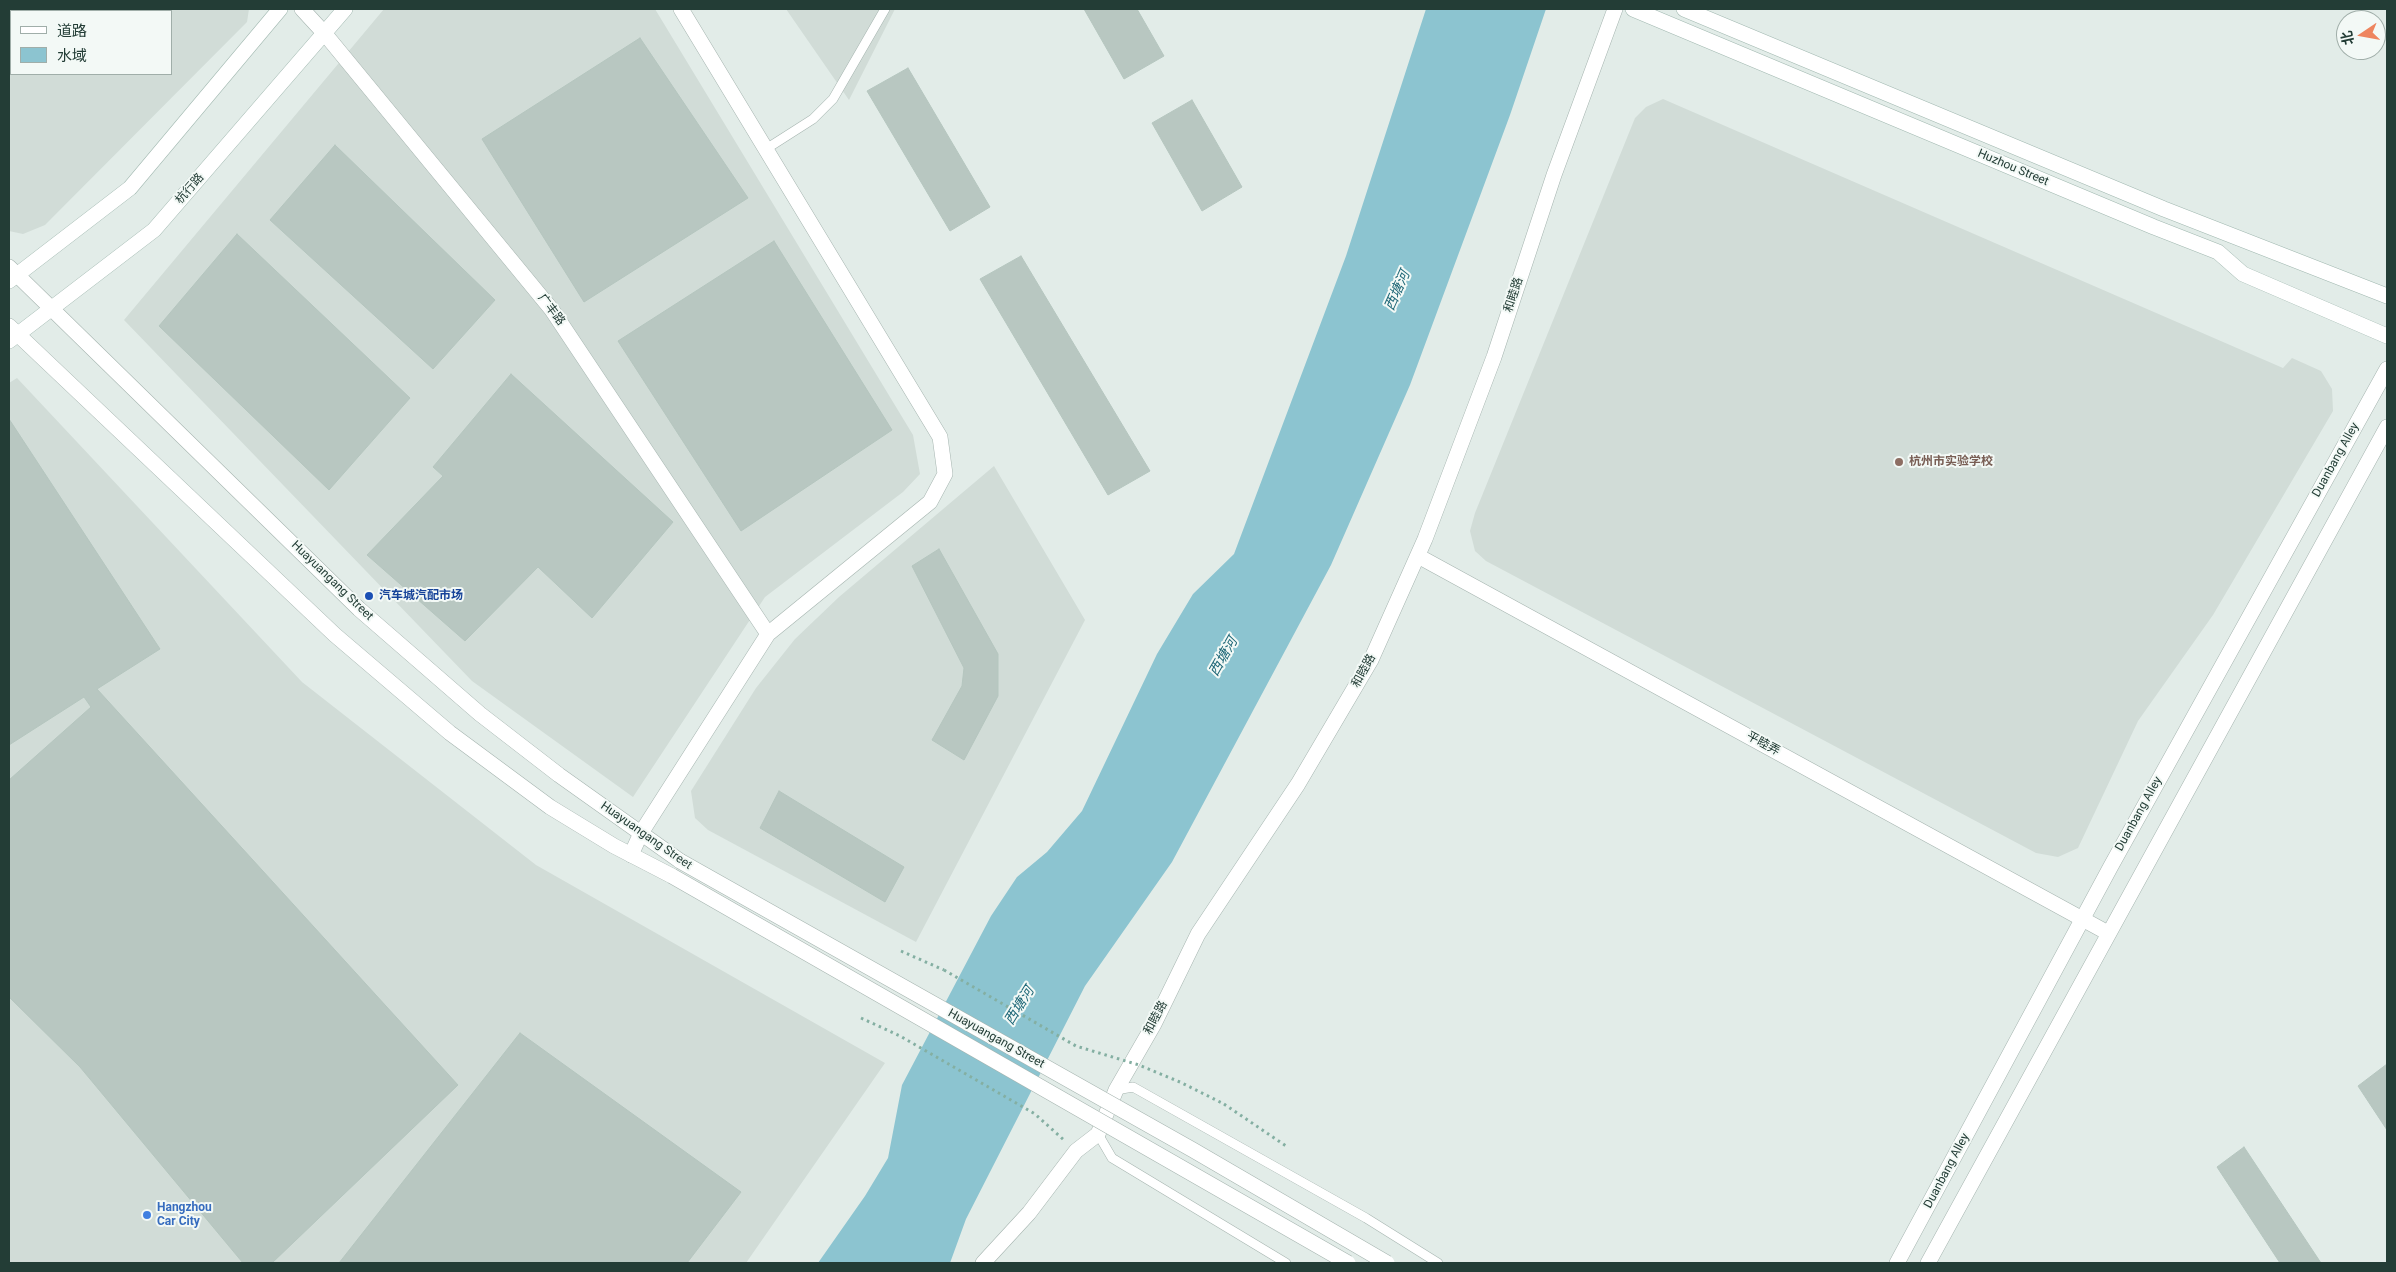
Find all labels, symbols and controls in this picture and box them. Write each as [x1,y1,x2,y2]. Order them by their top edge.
legend [10,10,172,75]
north arrow [2336,10,2386,60]
text: 道路 [57,22,87,40]
text: 北 [2338,29,2357,46]
text: 水域 [57,47,87,65]
street label: Huzhou Street [1975,147,2051,189]
street label: 杭行路 [173,171,207,207]
water label: 西塘河 [1382,268,1414,314]
street label: 和睦路 [1502,276,1526,314]
street label: 广丰路 [534,291,568,329]
street label: Duanbang Alley [2310,420,2362,500]
place label: 杭州市实验学校 [1909,455,1993,469]
marker: 杭州市实验学校 [1893,456,1905,468]
street label: Huayuangang Street [288,538,376,624]
place label: 汽车城汽配市场 [379,589,463,603]
marker: 汽车城汽配市场 [363,590,375,602]
water label: 西塘河 [1206,635,1242,679]
street label: 和睦路 [1349,652,1379,690]
street label: 平睦弄 [1744,729,1782,759]
street label: Duanbang Alley [2113,774,2165,854]
street label: Huayuangang Street [598,799,694,873]
water label: 西塘河 [1002,984,1038,1028]
street label: 和睦路 [1141,999,1171,1037]
street label: Huayuangang Street [945,1006,1047,1072]
street label: Duanbang Alley [1921,1131,1973,1211]
place label: Hangzhou Car City [157,1201,212,1229]
marker: Hangzhou Car City [141,1209,153,1221]

